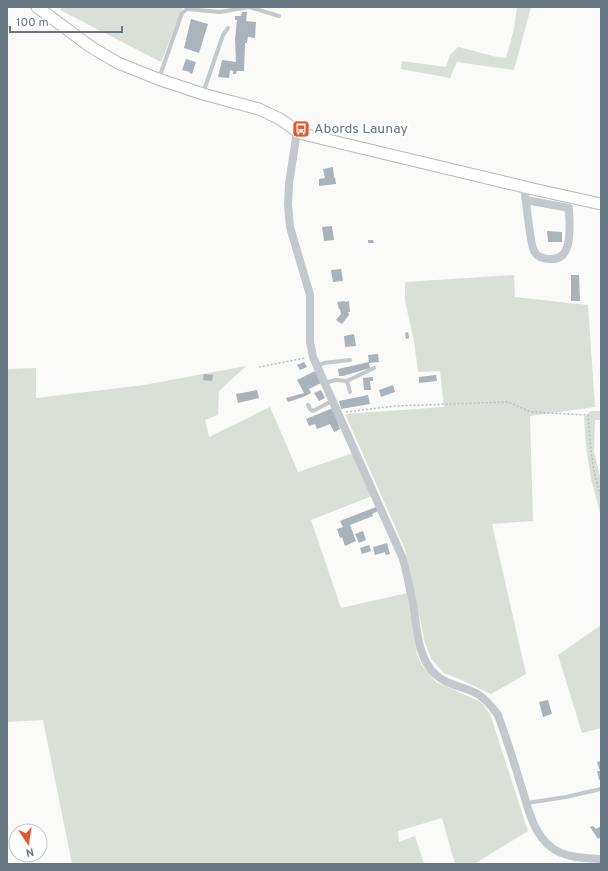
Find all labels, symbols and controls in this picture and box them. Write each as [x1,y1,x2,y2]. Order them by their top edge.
scale bar [10,8,122,34]
text: 100 m [16,15,49,31]
bus stop icon: Abords Launay [291,119,311,139]
place label: Abords Launay [314,121,408,138]
north arrow [8,823,48,863]
text: N [25,844,35,859]

